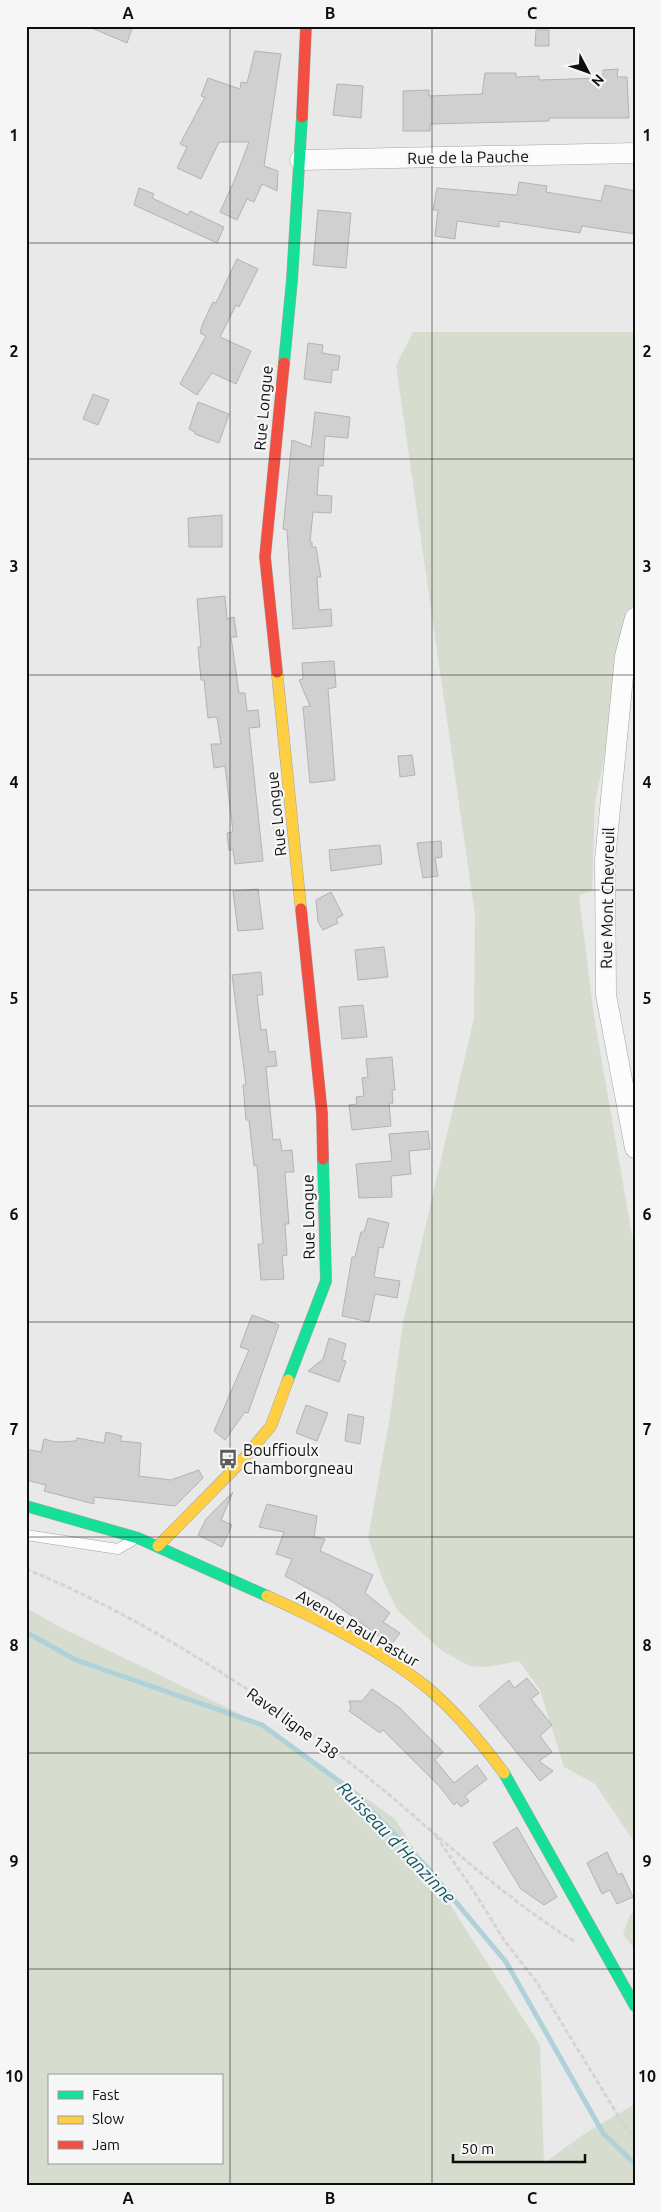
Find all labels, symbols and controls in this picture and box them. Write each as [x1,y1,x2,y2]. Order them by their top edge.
text: A [122,4,134,22]
text: B [325,4,335,22]
text: C [527,4,537,22]
north arrow [564,48,614,98]
text: N [588,71,607,90]
text: 1 [9,126,19,144]
text: 1 [642,126,652,144]
street label: Rue de la Pauche [407,147,529,167]
text: 2 [9,342,19,360]
text: 2 [642,342,652,360]
street label: Rue Longue [250,365,276,451]
text: 3 [9,557,19,575]
text: 3 [642,557,652,575]
street label: Rue Longue [263,771,289,857]
text: 4 [9,773,19,791]
text: 4 [642,773,652,791]
street label: Rue Mont Chevreuil [597,827,617,969]
text: 5 [9,989,19,1007]
text: 5 [642,989,652,1007]
street label: Rue Longue [298,1174,318,1260]
text: 6 [9,1205,19,1223]
text: 6 [642,1205,652,1223]
text: 7 [9,1420,19,1438]
text: 7 [642,1420,652,1438]
place label: Bouffioulx Chamborgneau [243,1441,353,1477]
bus stop icon: Bouffioulx Chamborgneau [217,1448,239,1470]
street label: Avenue Paul Pastur [294,1586,422,1670]
text: 8 [9,1636,19,1654]
text: 8 [642,1636,652,1654]
street label: Ravel ligne 138 [244,1684,342,1762]
water label: Ruisseau d'Hanzinne [334,1777,460,1907]
text: 9 [9,1852,19,1870]
text: 9 [642,1852,652,1870]
text: 10 [5,2067,23,2085]
text: 10 [638,2067,656,2085]
legend [48,2074,222,2164]
text: Fast [92,2086,120,2103]
text: Slow [92,2110,125,2127]
scale bar [453,2132,586,2164]
text: Jam [92,2136,120,2153]
text: 50 m [461,2140,494,2157]
text: A [122,2189,134,2207]
text: B [325,2189,335,2207]
text: C [527,2189,537,2207]

